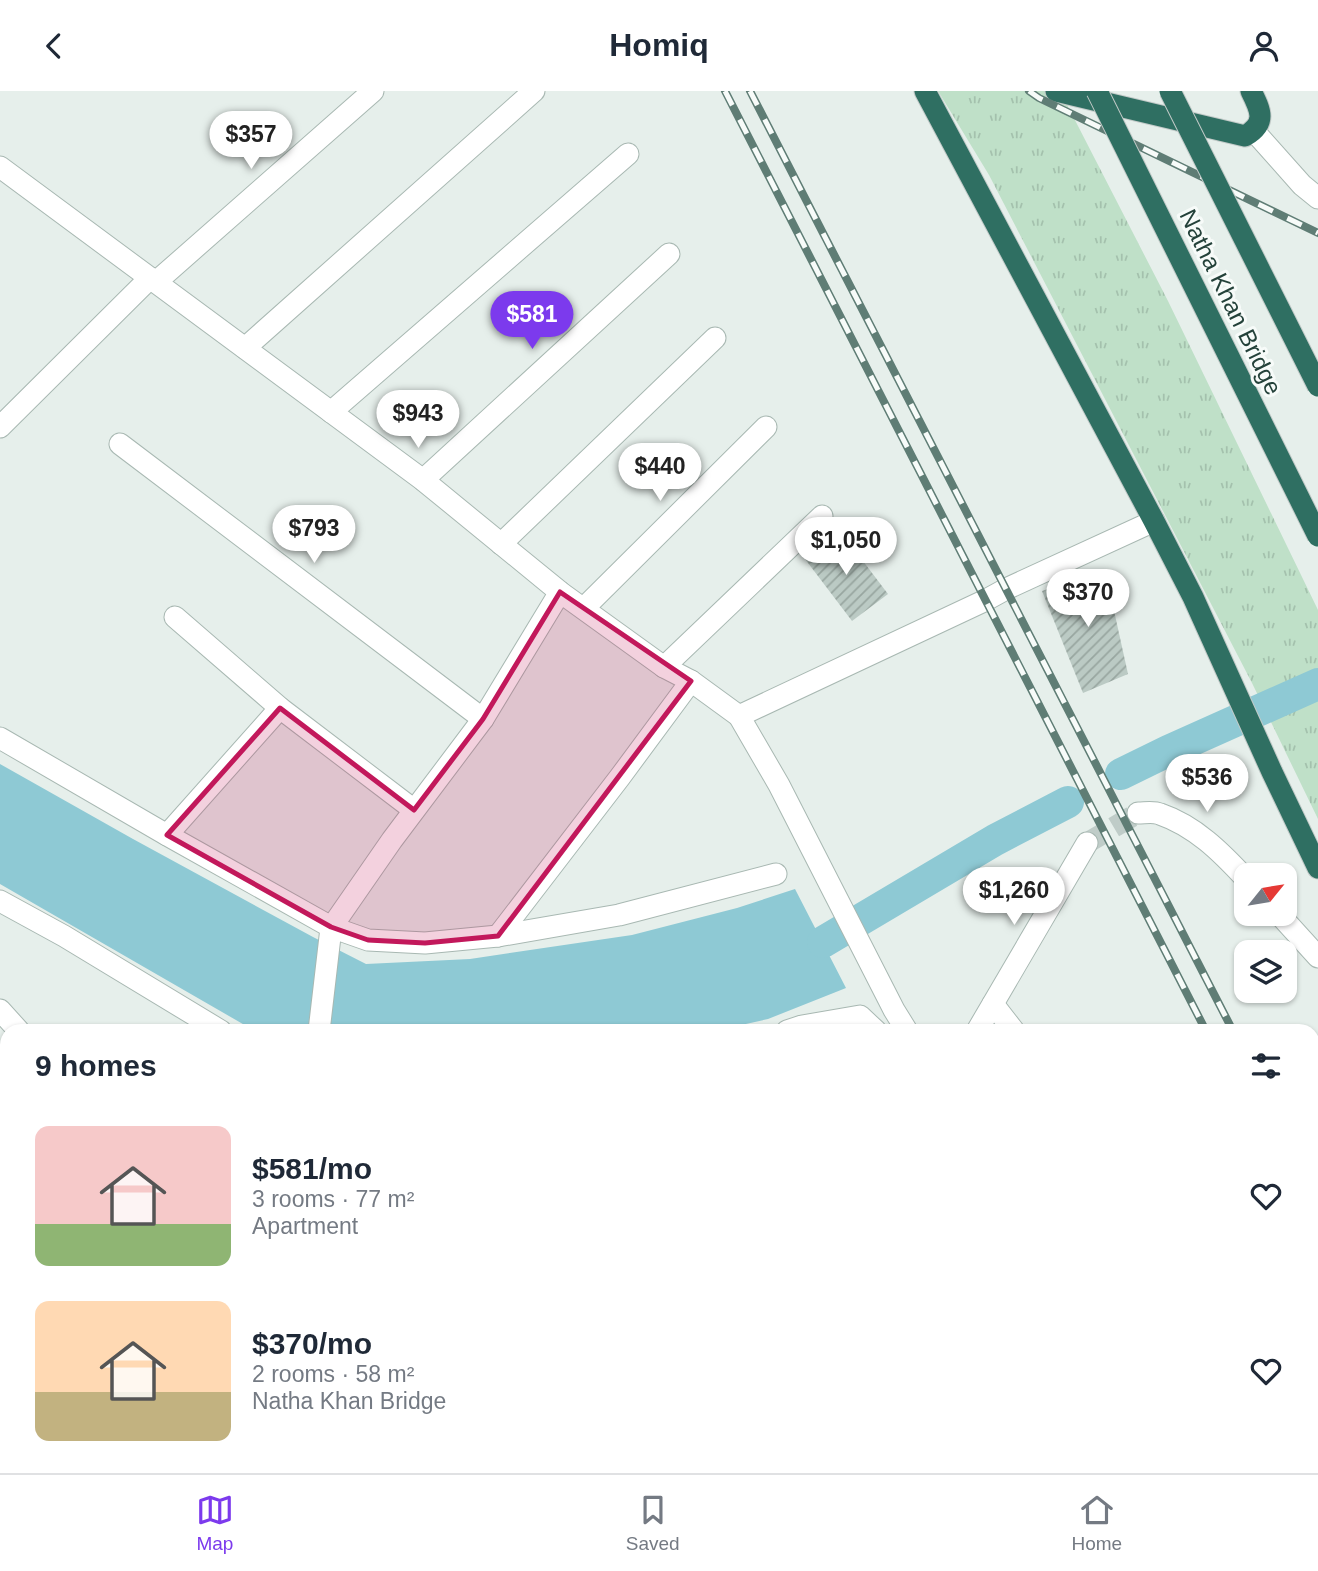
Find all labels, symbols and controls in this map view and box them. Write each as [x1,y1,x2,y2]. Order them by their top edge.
icon: back [35,27,73,65]
text: Homiq [609,27,709,63]
icon: person [1245,27,1283,65]
pin: $357 [210,111,292,171]
text: $357 [225,121,277,147]
street label: Natha Khan Bridge [1174,205,1288,399]
pin: $581 [491,292,573,351]
text: $581 [506,301,558,327]
pin: $943 [377,391,459,450]
text: $943 [392,400,444,426]
pin: $440 [619,443,701,503]
text: $440 [634,453,686,479]
pin: $793 [273,505,355,565]
text: $793 [288,515,340,541]
pin: $1,050 [789,517,903,577]
text: $1,050 [811,527,881,553]
pin: $370 [1047,569,1129,629]
text: $370 [1062,579,1114,605]
pin: $536 [1166,755,1248,814]
text: $536 [1181,764,1233,790]
north arrow [1234,863,1297,926]
map controls [1234,863,1297,1003]
pin: $1,260 [957,867,1071,927]
text: $1,260 [979,877,1049,903]
button: layers [1234,940,1297,1003]
icon: filters [1247,1047,1285,1085]
text: 9 homes [35,1049,157,1082]
text: $581/mo [252,1152,372,1185]
icon: home [91,1154,175,1238]
icon: heart [1247,1177,1285,1215]
text: 3 rooms · 77 m² [252,1186,414,1212]
text: Apartment [252,1213,358,1239]
text: $370/mo [252,1327,372,1360]
icon: home [91,1329,175,1413]
icon: heart [1247,1352,1285,1390]
text: 2 rooms · 58 m² [252,1361,414,1387]
text: Natha Khan Bridge [252,1388,446,1414]
tab: Map [196,1491,234,1555]
tab: Saved [626,1491,680,1555]
tab: Home [1071,1491,1122,1555]

